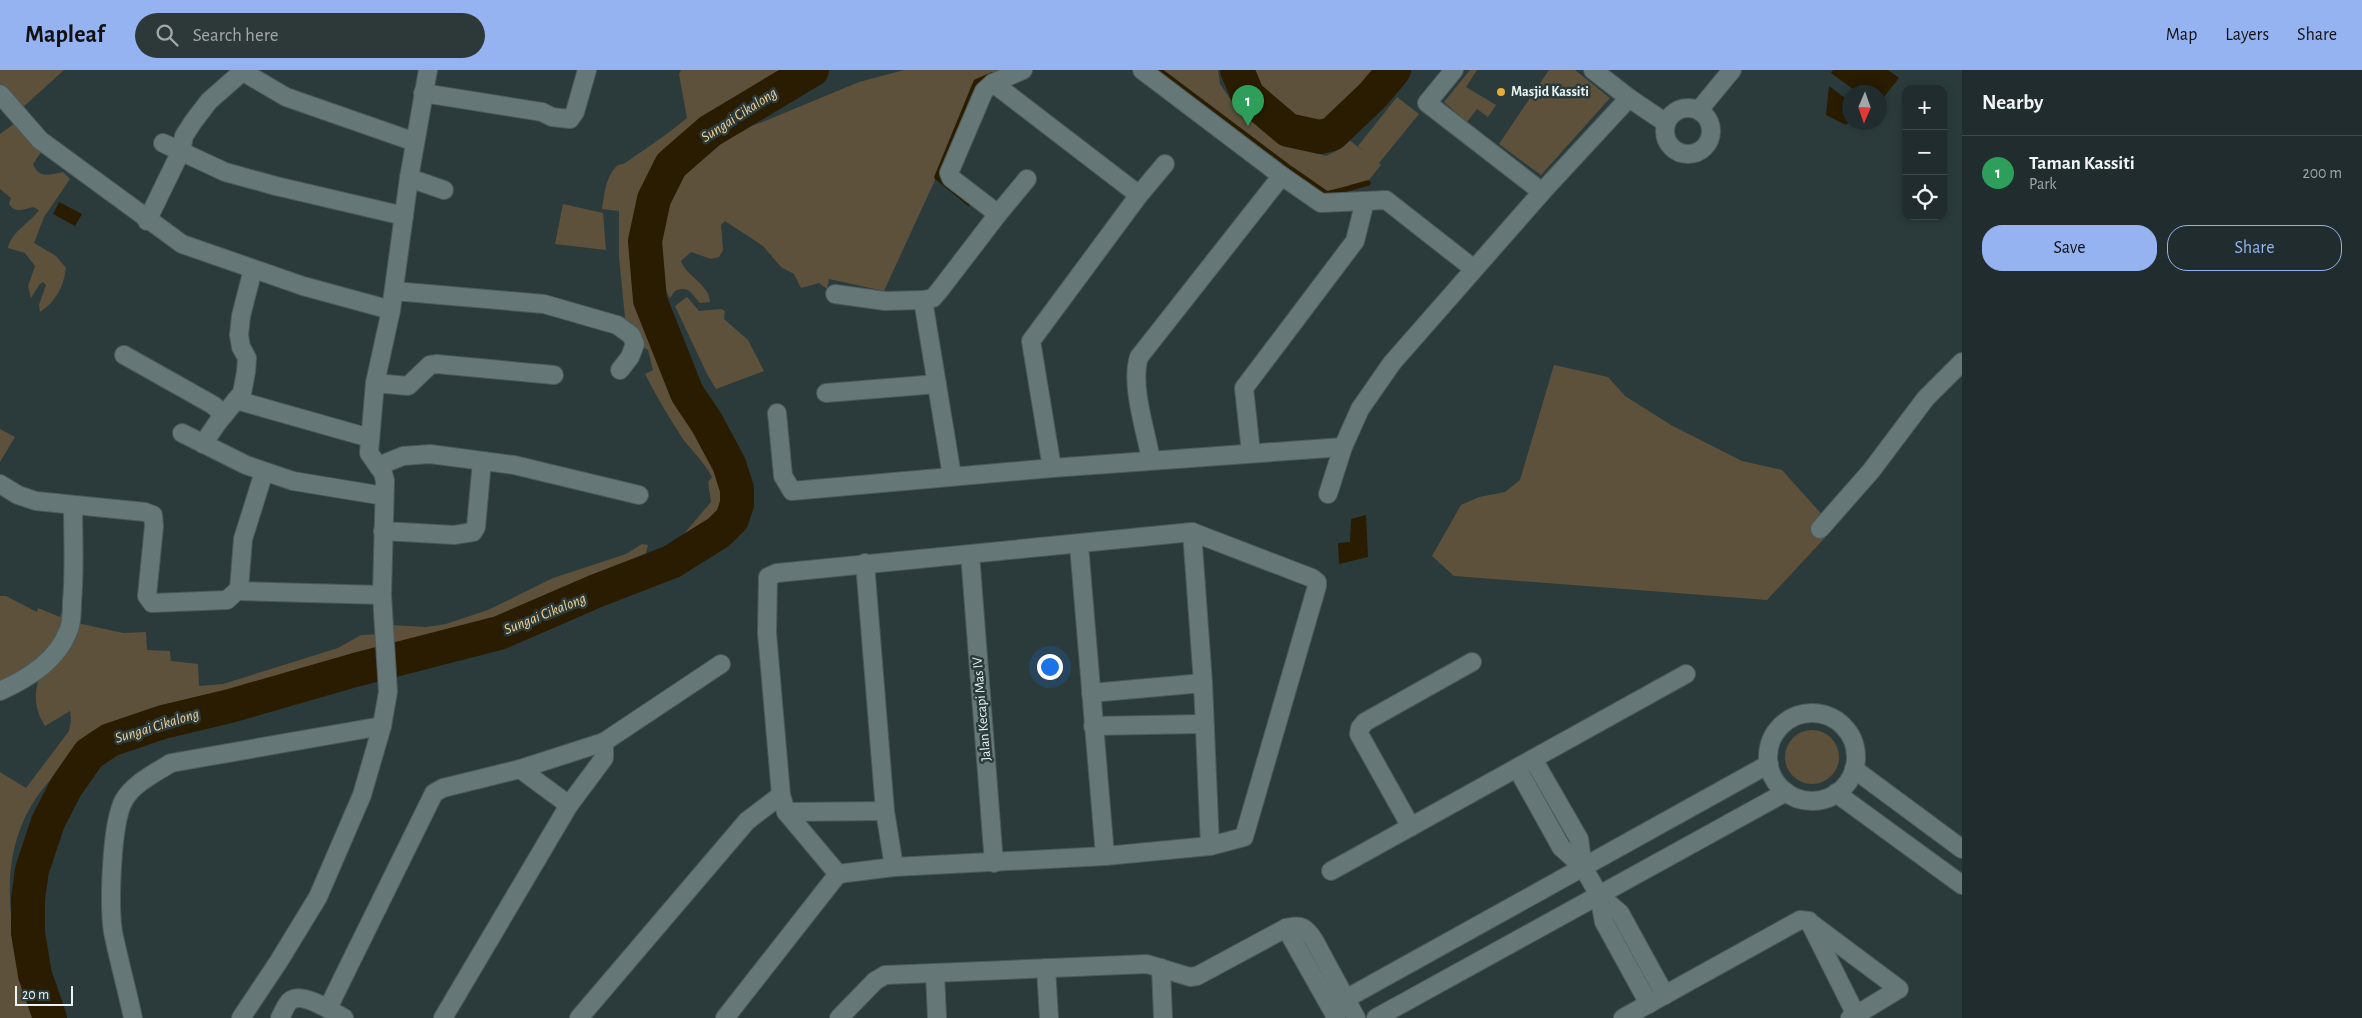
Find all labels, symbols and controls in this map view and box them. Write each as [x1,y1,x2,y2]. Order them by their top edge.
search box [135,13,485,58]
icon: search [153,21,181,49]
text: Mapleaf [25,23,105,47]
text: Search here [193,26,279,45]
text: Map [2166,26,2197,44]
text: Layers [2225,26,2269,44]
text: Share [2297,26,2337,44]
water label: Sungai Cikalong [698,85,780,145]
pin: 1 [1232,85,1264,126]
place label: Masjid Kassiti [1511,85,1589,99]
north arrow [1842,85,1887,130]
map controls [1902,85,1947,220]
button: + [1902,85,1947,130]
marker: Masjid Kassiti [1495,86,1507,98]
text: Nearby [1982,92,2043,113]
button: − [1902,130,1947,175]
text: Taman Kassiti [2029,154,2135,173]
text: 1 [1995,165,2001,181]
text: 200 m [2302,165,2342,181]
button: locate [1902,175,1947,220]
text: Park [2029,176,2057,192]
button: Save [1982,225,2157,271]
button: Share [2167,225,2342,271]
water label: Sungai Cikalong [502,591,588,637]
your location [1037,654,1063,680]
street label: Jalan Kecapi Mas IV [970,656,994,762]
water label: Sungai Cikalong [113,706,201,746]
scale bar [15,983,72,1006]
text: 20 m [22,988,49,1002]

